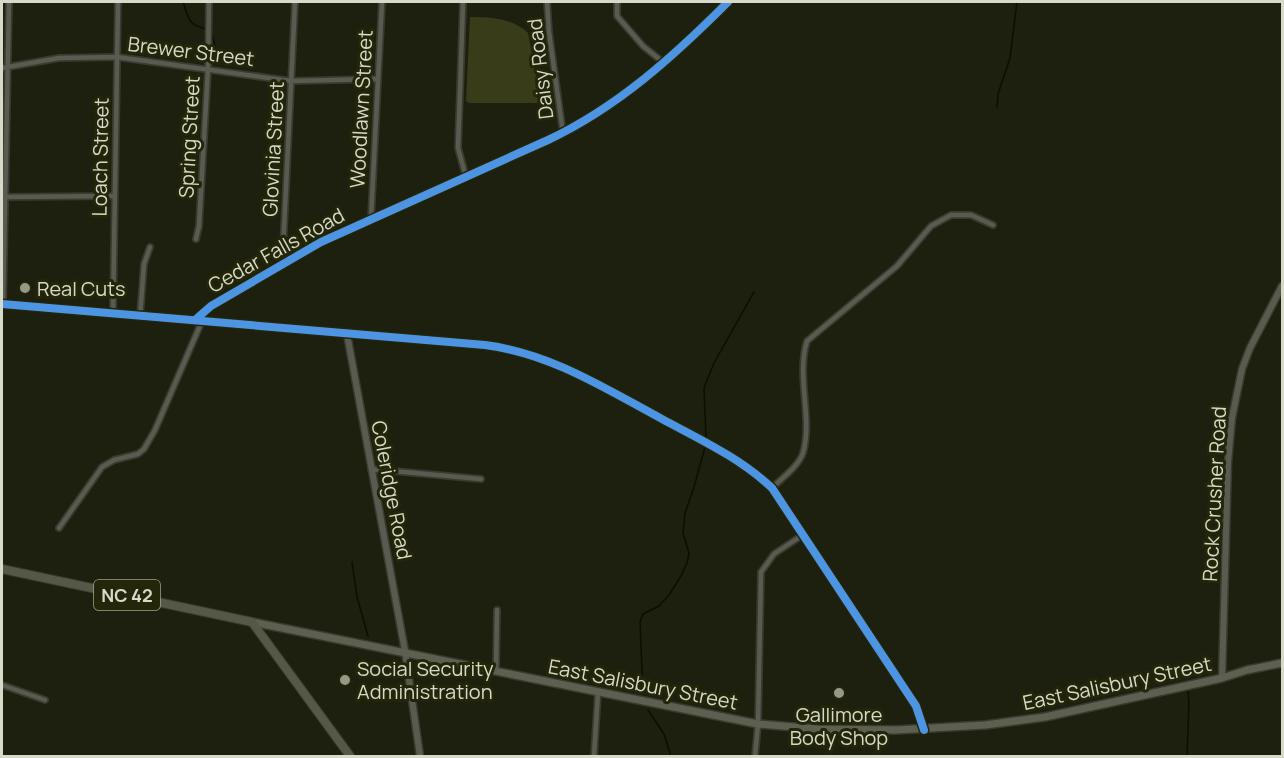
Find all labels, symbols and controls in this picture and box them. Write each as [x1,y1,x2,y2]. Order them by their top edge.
street label: Daisy Road [520,17,560,121]
street label: Woodlawn Street [343,29,379,189]
street label: Brewer Street [126,30,256,72]
street label: Spring Street [172,75,206,199]
street label: Glovinia Street [256,81,290,217]
street label: Loach Street [85,97,115,217]
street label: Cedar Falls Road [203,201,349,299]
place label: Real Cuts [37,275,126,302]
marker: Real Cuts [18,281,32,295]
street label: Rock Crusher Road [1196,406,1232,582]
street label: Coleridge Road [365,418,419,562]
road number: NC 42 [94,580,160,610]
street label: East Salisbury Street [1020,650,1214,716]
street label: East Salisbury Street [546,652,740,716]
place label: Social Security Administration [357,655,494,705]
marker: Social Security Administration [338,673,352,687]
marker: Gallimore Body Shop [832,686,846,700]
place label: Gallimore Body Shop [790,701,888,751]

